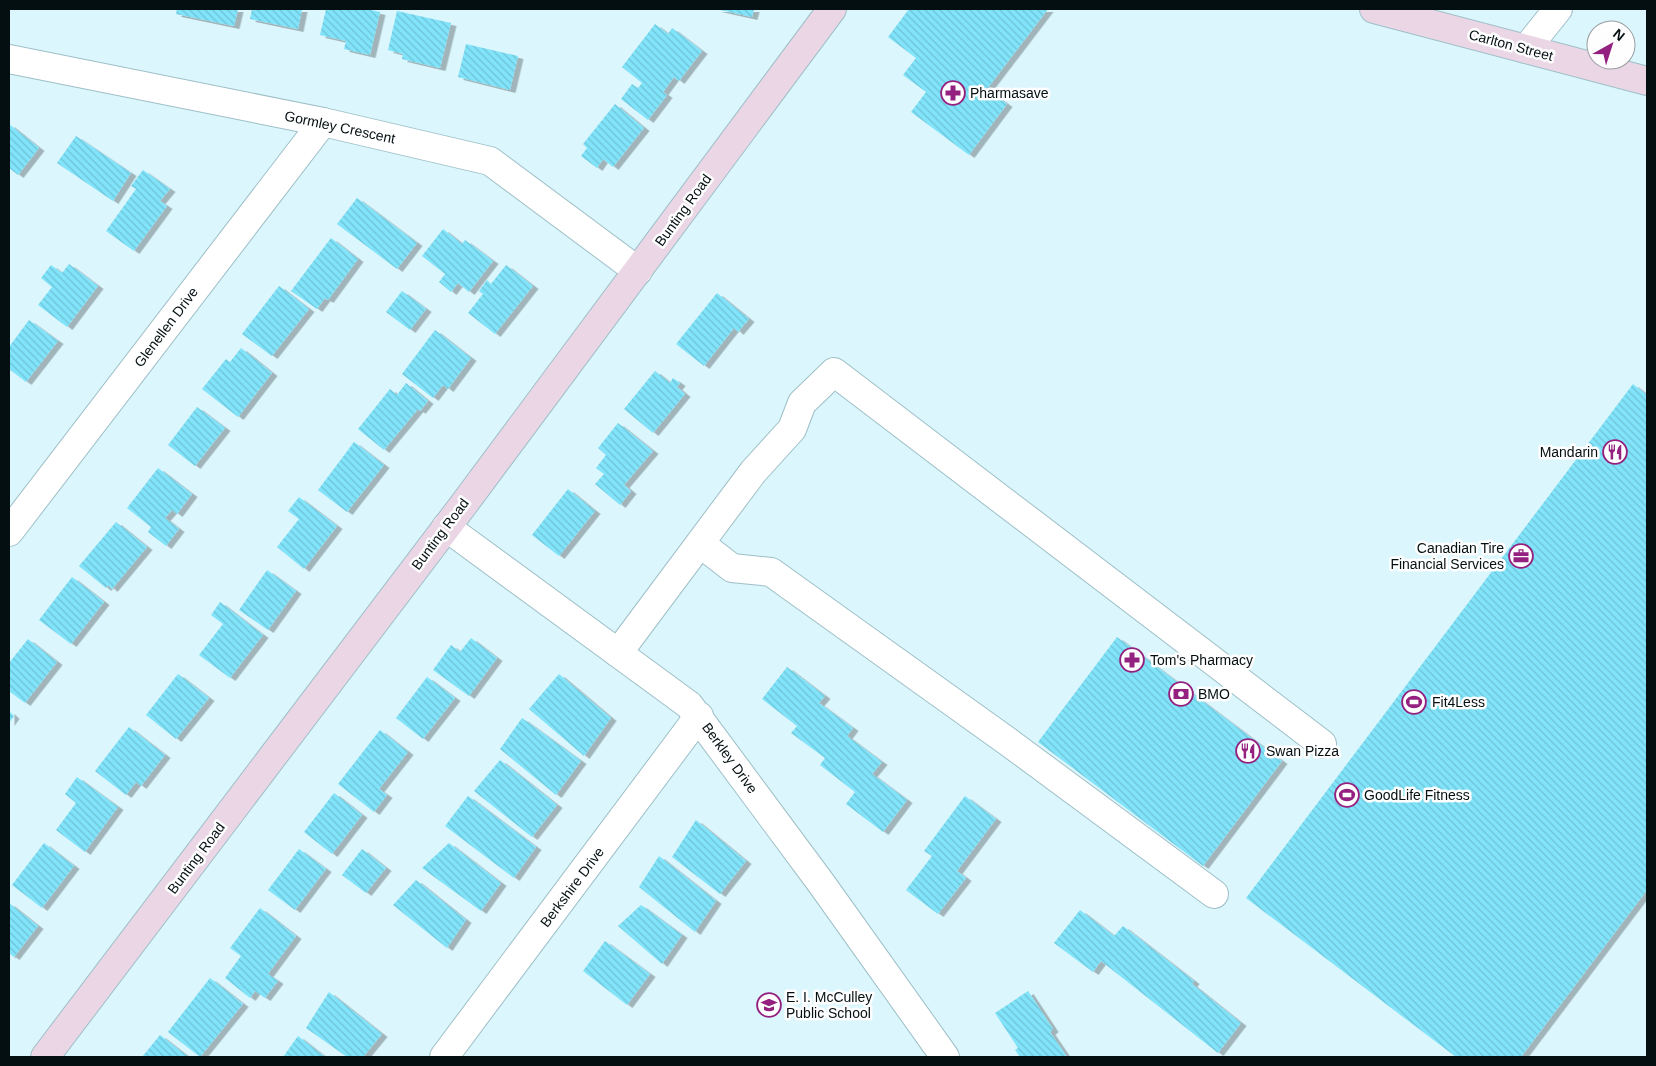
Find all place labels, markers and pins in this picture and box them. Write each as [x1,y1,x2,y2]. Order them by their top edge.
pharmacy icon: Pharmasave [940,80,966,106]
place label: Pharmasave [970,85,1049,101]
restaurant icon: Mandarin [1602,439,1628,465]
place label: Mandarin [1540,444,1598,460]
place label: Canadian Tire Financial Services [1390,540,1504,572]
office icon: Canadian Tire Financial Services [1508,543,1534,569]
pharmacy icon: Tom's Pharmacy [1119,647,1145,673]
place label: Tom's Pharmacy [1150,652,1253,668]
bank icon: BMO [1168,681,1194,707]
place label: BMO [1198,686,1230,702]
sports icon: Fit4Less [1401,689,1427,715]
place label: Fit4Less [1432,694,1485,710]
restaurant icon: Swan Pizza [1235,738,1261,764]
place label: Swan Pizza [1266,743,1339,759]
sports icon: GoodLife Fitness [1334,782,1360,808]
place label: GoodLife Fitness [1364,787,1470,803]
place label: E. I. McCulley Public School [786,989,872,1021]
school or university icon: E. I. McCulley Public School [756,992,782,1018]

